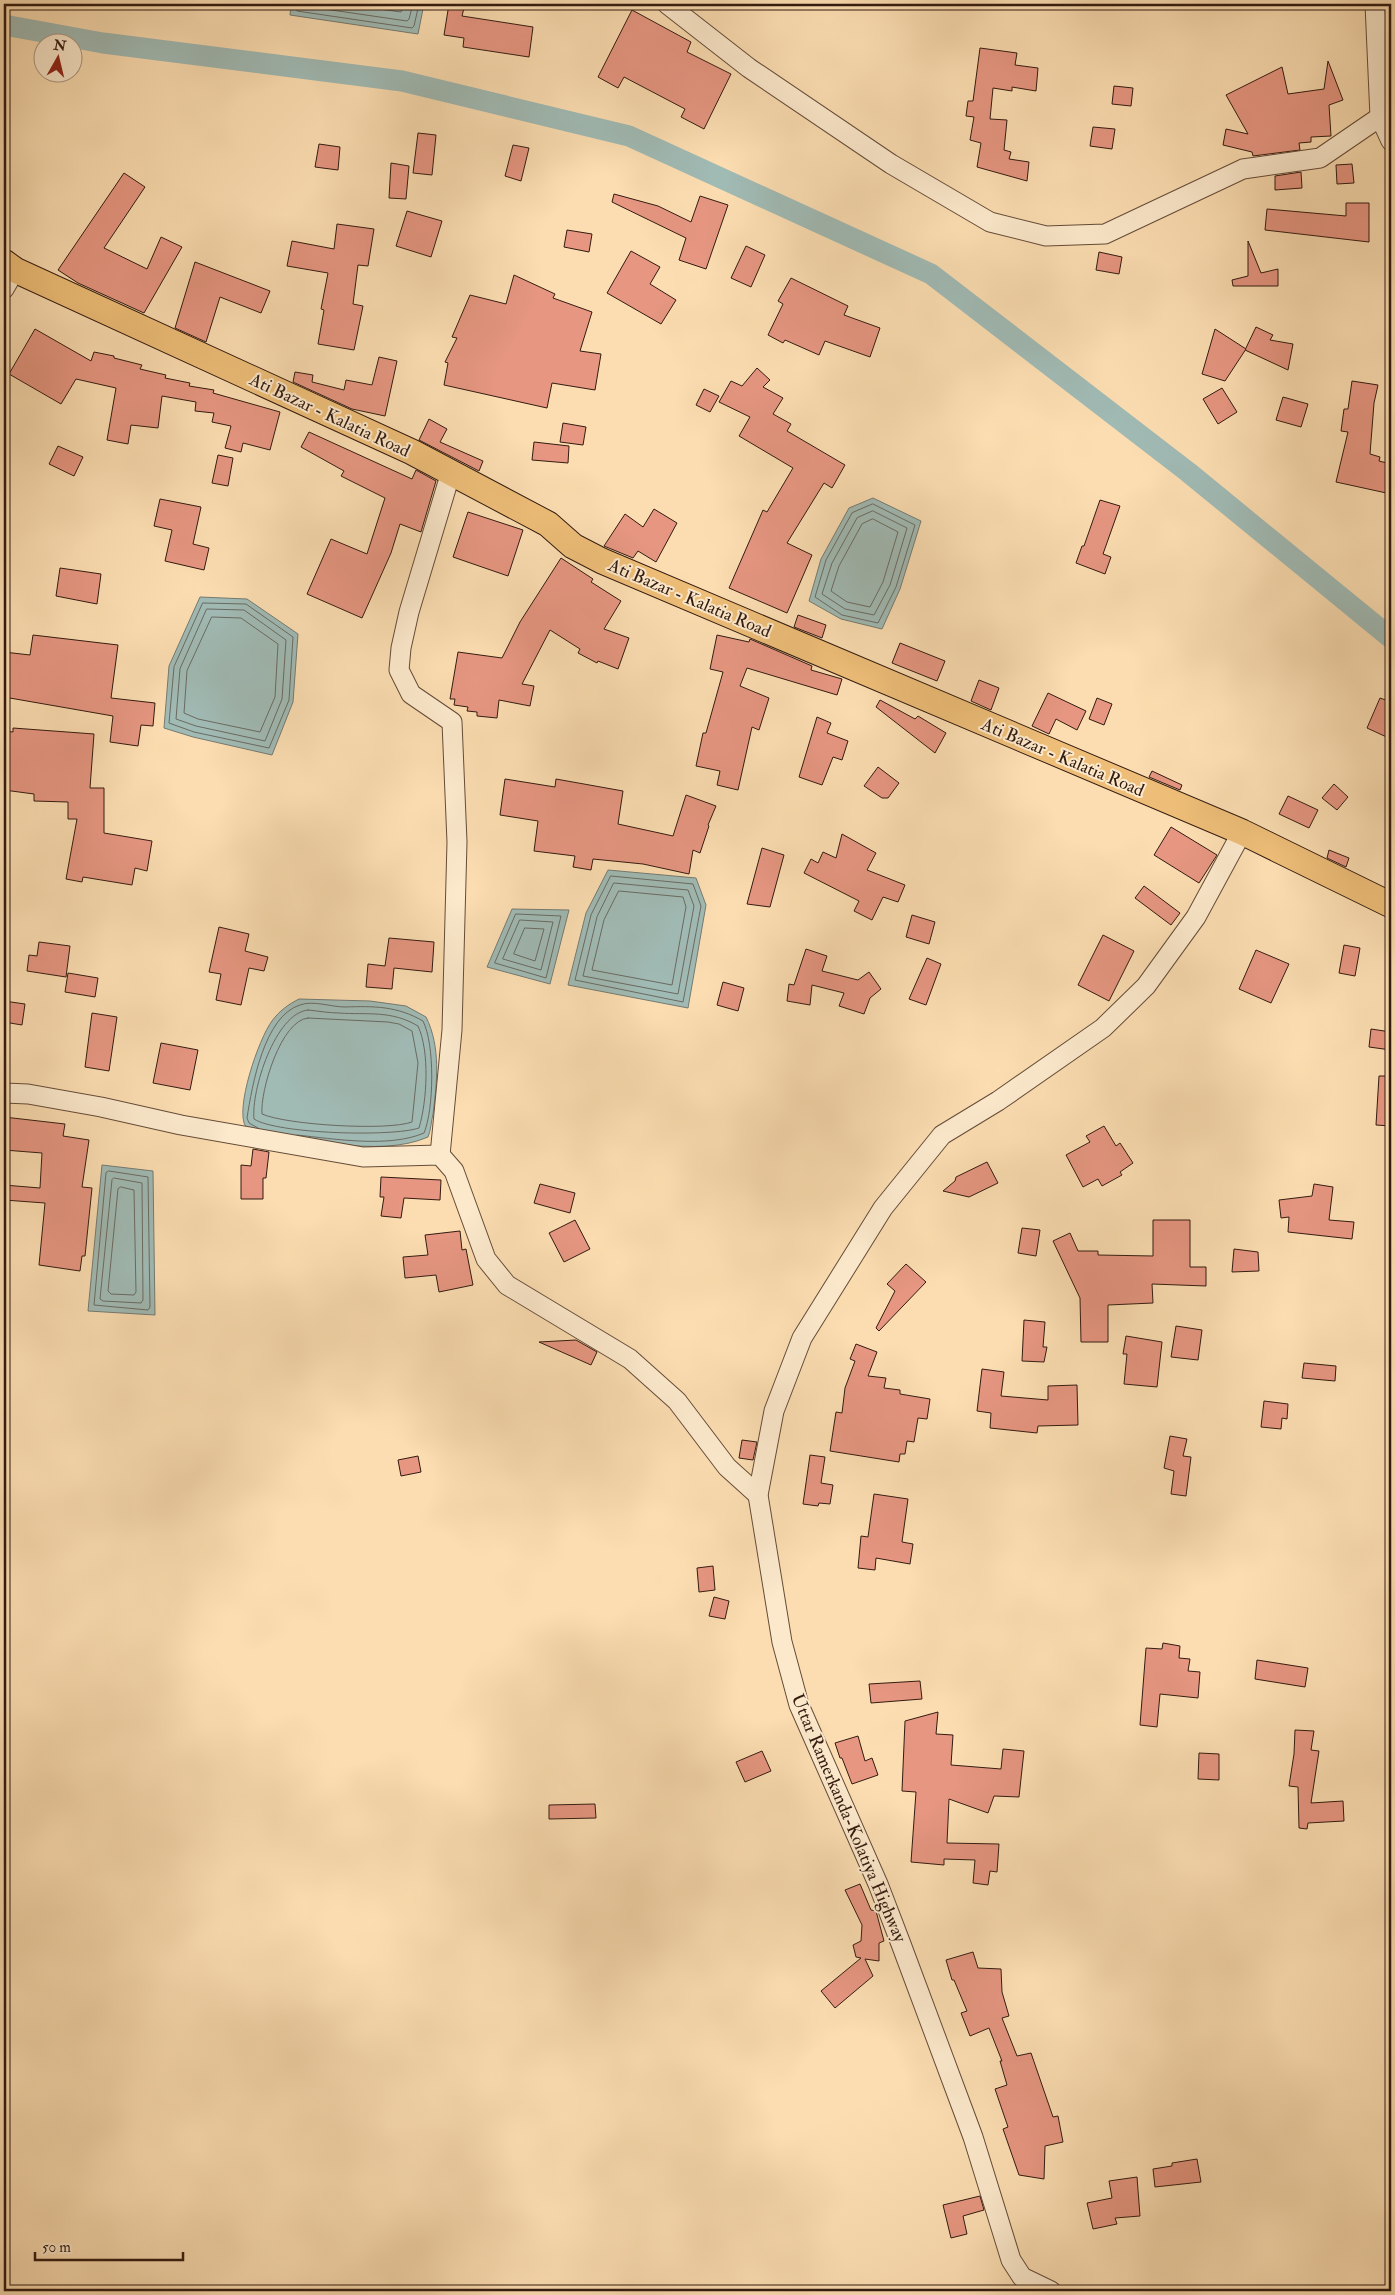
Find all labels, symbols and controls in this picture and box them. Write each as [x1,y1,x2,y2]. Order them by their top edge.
north arrow [32,32,82,82]
text: N [51,36,68,55]
street label: Ati Bazar - Kalatia Road [245,368,414,463]
street label: Ati Bazar - Kalatia Road [604,553,775,643]
street label: Ati Bazar - Kalatia Road [977,712,1148,802]
street label: Uttar Ramerkanda-Kolatiya Highway [786,1690,912,1947]
scale bar [35,2230,182,2262]
text: 50 m [42,2238,71,2257]

